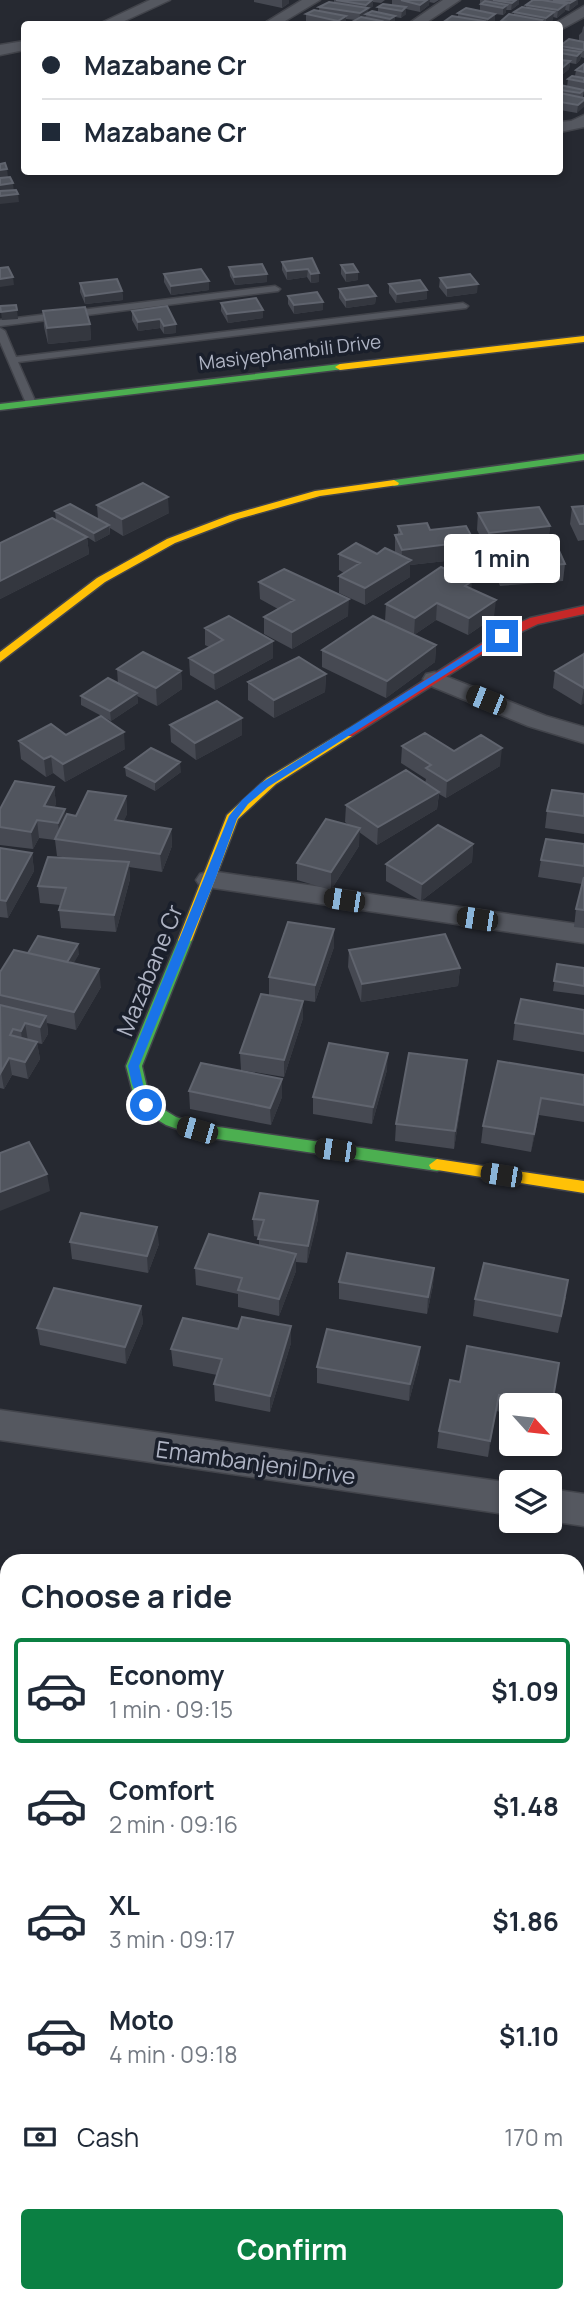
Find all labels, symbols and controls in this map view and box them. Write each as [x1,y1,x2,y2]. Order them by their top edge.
text: Mazabane Cr [84,47,247,83]
text: Mazabane Cr [84,114,247,150]
street label: Masiyephambili Drive [197,328,383,376]
callout: 1 min [444,534,560,584]
text: 1 min [474,542,530,574]
route end [486,620,518,652]
car [463,682,510,718]
car [322,886,367,914]
street label: Mazabane Cr [108,899,190,1041]
car [455,905,500,933]
route start [130,1089,162,1121]
car [174,1114,221,1146]
car [313,1137,358,1163]
car [479,1161,524,1189]
north arrow [499,1393,562,1456]
map controls [499,1393,562,1533]
street label: Emambanjeni Drive [154,1432,358,1492]
button: layers [499,1470,562,1533]
text: Choose a ride [21,1574,232,1618]
text: Economy [109,1657,224,1693]
icon: car [25,1659,88,1722]
text: $1.09 [491,1673,559,1709]
text: 1 min · 09:15 [109,1693,233,1725]
text: Comfort [109,1772,215,1808]
icon: car [25,1774,88,1837]
text: $1.48 [493,1788,559,1824]
text: 2 min · 09:16 [109,1808,238,1840]
text: XL [109,1887,140,1923]
icon: car [25,1889,88,1952]
text: $1.86 [492,1903,559,1939]
text: 3 min · 09:17 [109,1923,235,1955]
text: Moto [109,2002,174,2038]
icon: car [25,2004,88,2067]
text: $1.10 [499,2018,559,2054]
text: 4 min · 09:18 [109,2038,238,2070]
icon: cash [21,2118,59,2156]
text: Cash [77,2119,139,2155]
text: 170 m [504,2121,563,2153]
button: Confirm [21,2209,563,2289]

